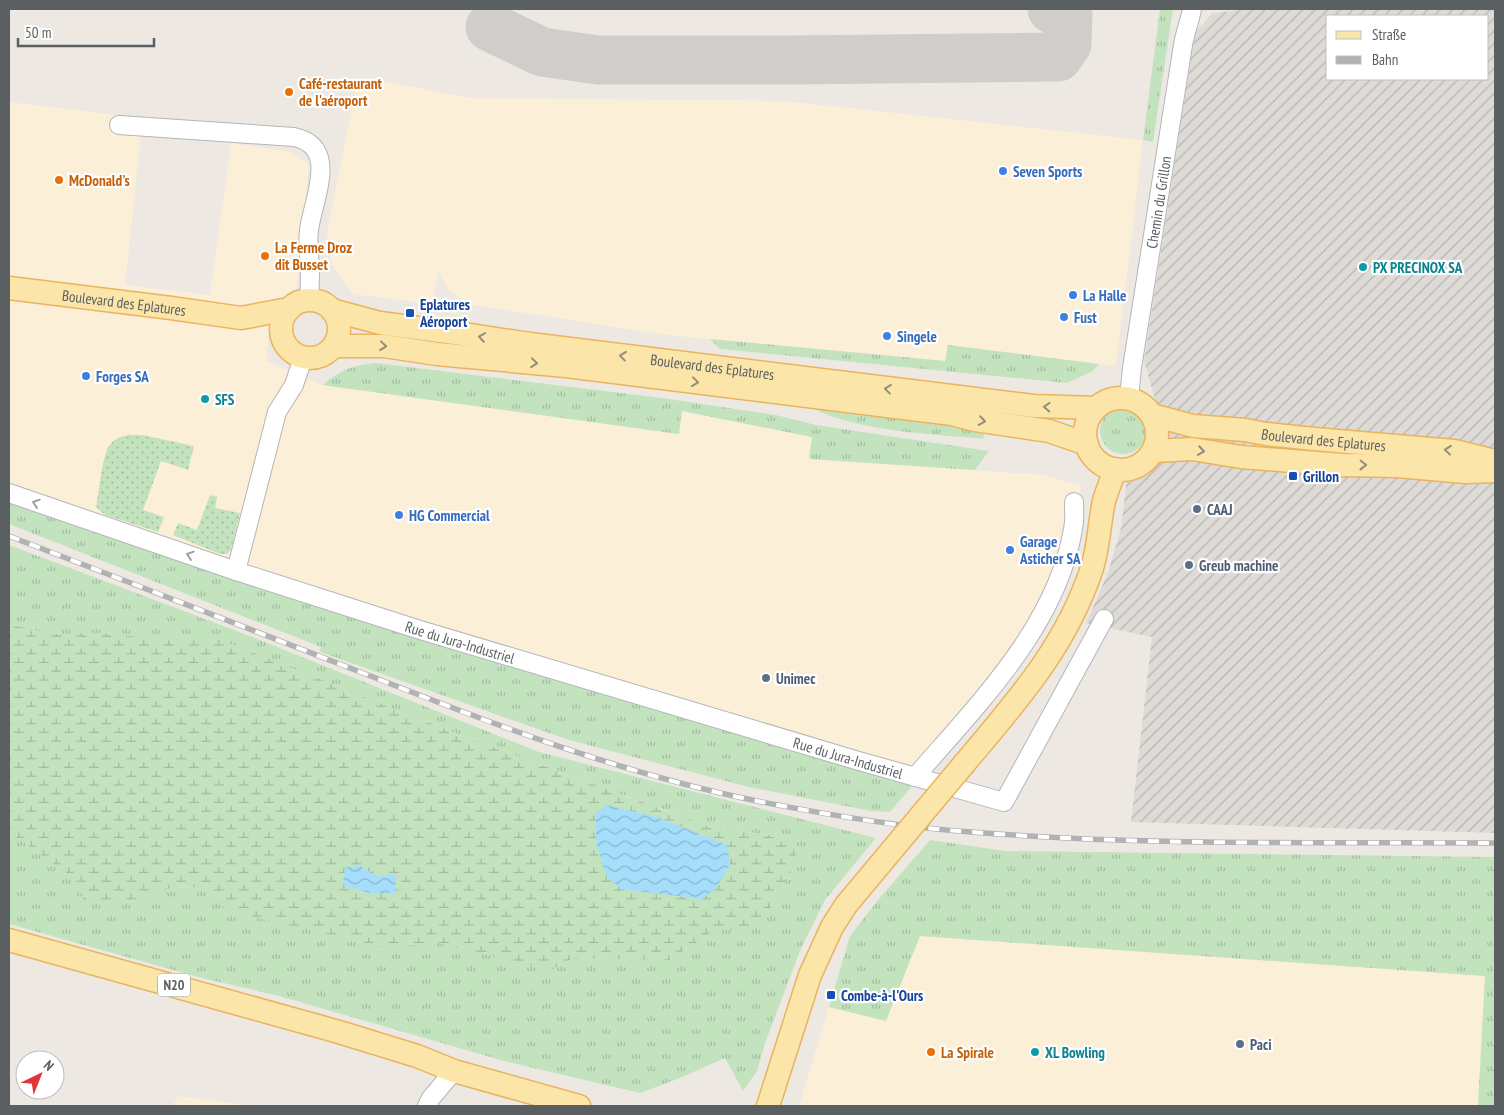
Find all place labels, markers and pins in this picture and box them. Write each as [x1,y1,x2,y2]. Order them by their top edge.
place label: Café-restaurant de l'aéroport [299,74,382,110]
marker: Café-restaurant de l'aéroport [283,86,295,98]
place label: Seven Sports [1013,162,1082,181]
marker: Seven Sports [997,165,1009,177]
place label: McDonald's [69,171,130,190]
marker: McDonald's [53,174,65,186]
place label: La Ferme Droz dit Busset [275,238,352,274]
marker: La Ferme Droz dit Busset [259,250,271,262]
place label: PX PRECINOX SA [1373,258,1463,277]
marker: PX PRECINOX SA [1357,261,1369,273]
place label: La Halle [1083,286,1127,305]
marker: La Halle [1067,289,1079,301]
place label: Eplatures Aéroport [419,295,470,331]
marker: Eplatures Aéroport [404,307,416,319]
place label: Fust [1074,308,1097,327]
marker: Fust [1058,311,1070,323]
place label: Singele [897,327,937,346]
marker: Singele [881,330,893,342]
place label: Forges SA [96,367,149,386]
marker: Forges SA [80,370,92,382]
place label: SFS [215,390,235,409]
marker: SFS [199,393,211,405]
place label: Grillon [1303,467,1339,486]
marker: Grillon [1287,470,1299,482]
place label: CAAJ [1207,500,1232,519]
marker: CAAJ [1191,503,1203,515]
place label: HG Commercial [409,506,490,525]
marker: HG Commercial [393,509,405,521]
place label: Garage Asticher SA [1019,532,1081,568]
marker: Garage Asticher SA [1004,544,1016,556]
place label: Greub machine [1199,556,1278,575]
marker: Greub machine [1183,559,1195,571]
place label: Unimec [776,669,816,688]
marker: Unimec [760,672,772,684]
place label: Combe-à-l'Ours [841,986,923,1005]
marker: Combe-à-l'Ours [825,989,837,1001]
place label: Paci [1250,1035,1272,1054]
marker: Paci [1234,1038,1246,1050]
place label: La Spirale [941,1043,994,1062]
place label: XL Bowling [1045,1043,1105,1062]
marker: La Spirale [925,1046,937,1058]
marker: XL Bowling [1029,1046,1041,1058]

